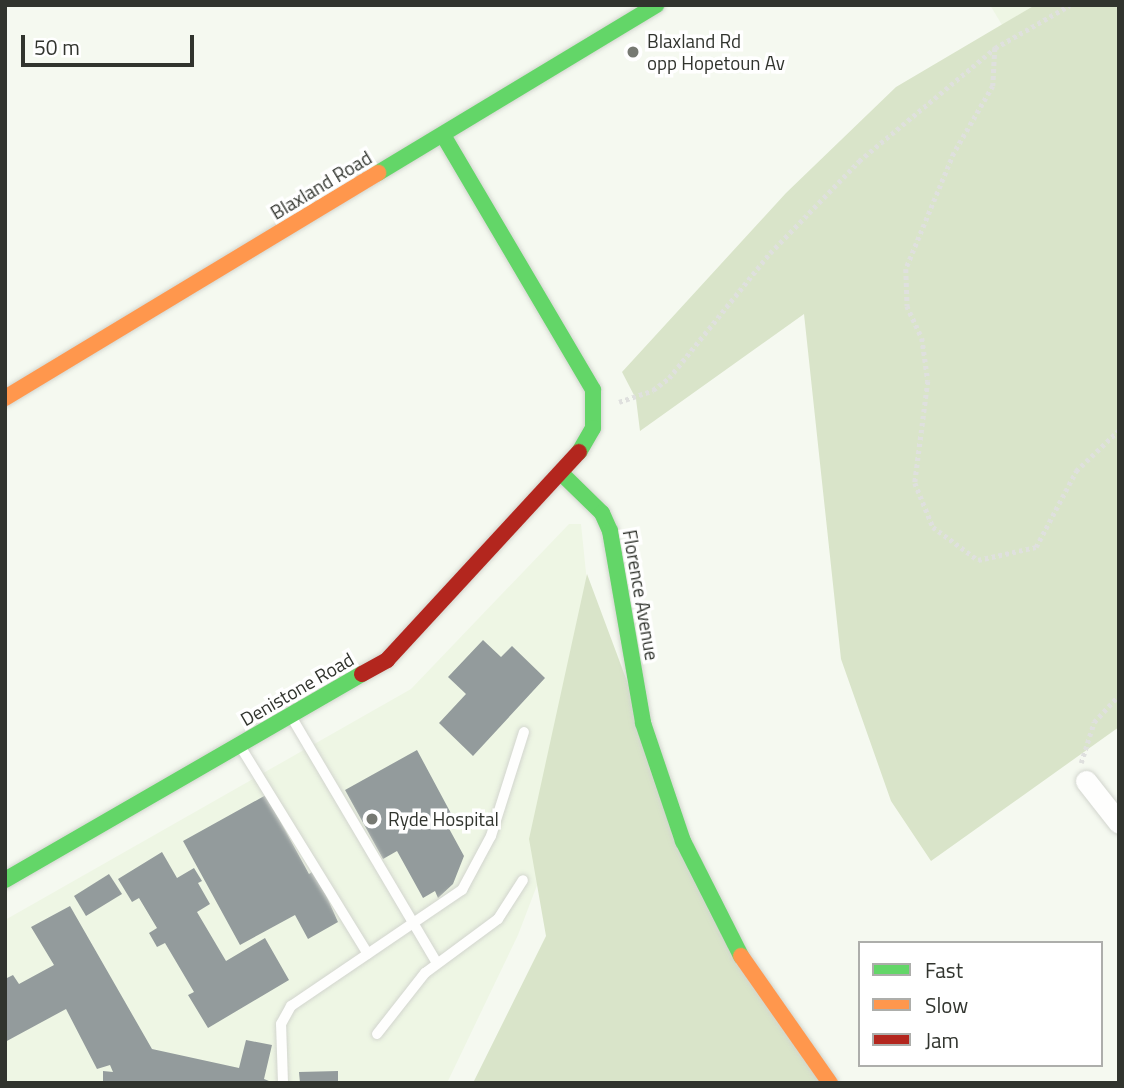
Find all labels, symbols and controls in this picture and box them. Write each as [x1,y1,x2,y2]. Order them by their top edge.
scale bar [24,21,198,65]
place label: Blaxland Rd opp Hopetoun Av [647,30,785,74]
text: 50 m [34,31,80,63]
marker: Blaxland Rd opp Hopetoun Av [625,44,641,60]
street label: Blaxland Road [266,146,376,224]
street label: Florence Avenue [618,528,664,662]
street label: Denistone Road [236,647,358,731]
place label: Ryde Hospital [388,808,499,830]
marker: Ryde Hospital [362,809,382,829]
legend [858,941,1103,1067]
text: Fast [925,954,963,986]
text: Slow [925,989,968,1021]
text: Jam [925,1024,959,1056]

